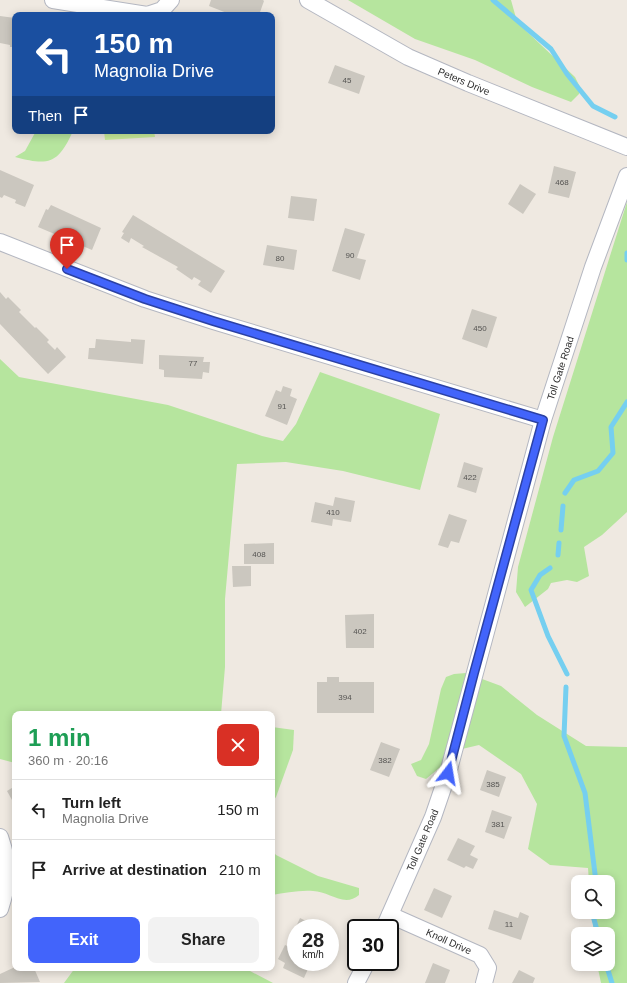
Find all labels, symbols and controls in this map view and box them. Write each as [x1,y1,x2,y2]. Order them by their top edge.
icon: left [28,28,80,80]
text: 150 m [94,28,173,59]
text: Magnolia Drive [94,61,214,81]
street label: Peters Drive [436,66,492,97]
house number: 45 [343,76,352,85]
icon: arrive [70,104,92,126]
text: Then [28,107,62,124]
house number: 468 [555,178,569,187]
pin [50,228,84,269]
icon: arrive [56,234,78,256]
house number: 90 [346,251,355,260]
house number: 80 [276,254,285,263]
house number: 450 [473,324,487,333]
street label: Toll Gate Road [545,335,576,401]
house number: 77 [189,359,198,368]
house number: 91 [278,402,287,411]
house number: 422 [463,473,477,482]
house number: 410 [326,508,340,517]
house number: 408 [252,550,266,559]
house number: 402 [353,627,367,636]
house number: 394 [338,693,352,702]
text: 1 min [28,724,91,751]
button: close [217,724,259,766]
position arrow [427,752,469,794]
text: 360 m · 20:16 [28,753,108,768]
house number: 382 [378,756,392,765]
house number: 385 [486,780,500,789]
text: Turn left [62,794,121,811]
icon: left [28,799,50,821]
text: 150 m [217,801,259,818]
street label: Toll Gate Road [404,808,440,873]
text: Magnolia Drive [62,811,149,826]
house number: 381 [491,820,505,829]
icon: arrive [28,859,50,881]
text: Arrive at destination [62,861,207,878]
text: 210 m [219,861,261,878]
map controls [571,875,615,971]
button: search [571,875,615,919]
button: Exit [28,917,140,963]
button: Share [148,917,259,963]
speed limit sign: 30 [347,919,399,971]
house number: 11 [505,920,514,929]
street label: Knoll Drive [424,927,474,956]
button: layers [571,927,615,971]
text: 28 [302,929,324,951]
text: km/h [302,949,324,960]

